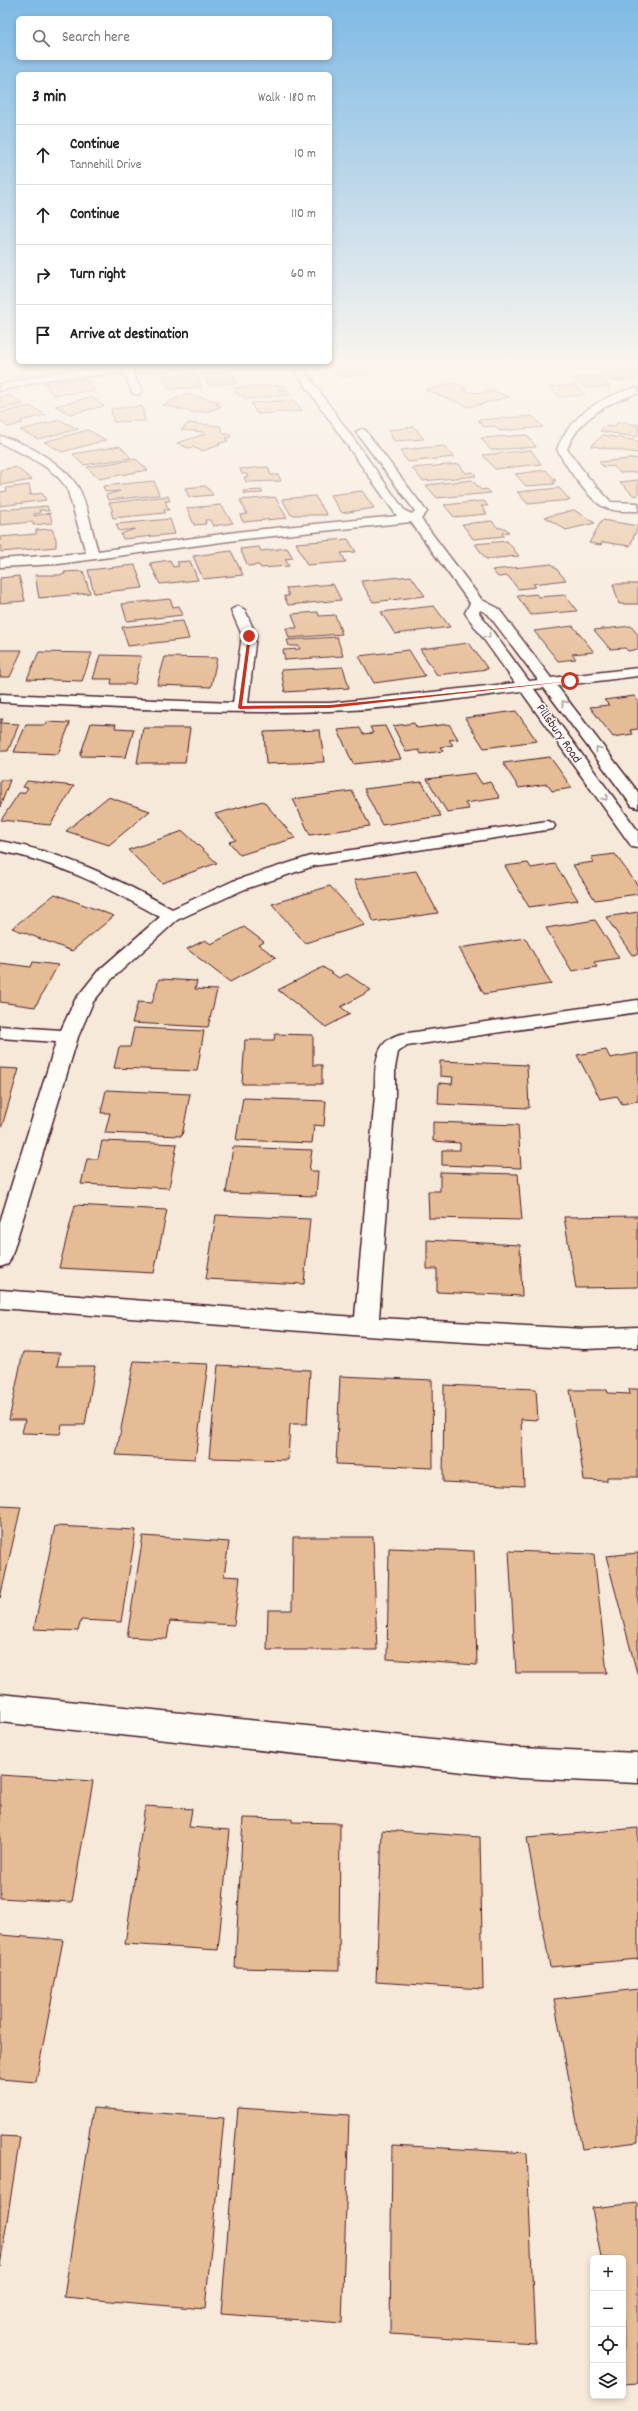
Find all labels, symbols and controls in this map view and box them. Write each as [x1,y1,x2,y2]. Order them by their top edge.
search box [16,16,332,60]
icon: search [30,27,52,49]
text: Search here [62,27,130,49]
text: 3 min [32,86,66,110]
text: Walk · 180 m [258,89,316,108]
text: Continue [70,134,119,156]
icon: ahead [32,144,54,166]
text: 10 m [294,145,316,164]
text: Tannehill Drive [70,156,142,175]
icon: ahead [32,204,54,226]
text: Continue [70,204,119,226]
text: 110 m [291,205,316,224]
icon: right [32,264,54,286]
text: Turn right [70,264,126,286]
text: 60 m [291,265,316,284]
icon: arrive [32,324,54,346]
text: Arrive at destination [70,324,188,346]
route end [240,627,258,645]
one-way arrow [483,631,490,638]
route start [561,672,579,690]
street label: Pillsbury Road [531,700,585,768]
one-way arrow [561,701,568,708]
one-way arrow [596,747,603,754]
one-way arrow [600,794,607,801]
map controls [590,2255,626,2399]
button: + [590,2255,626,2291]
button: − [590,2291,626,2327]
button: locate [590,2327,626,2363]
button: layers [590,2363,626,2399]

